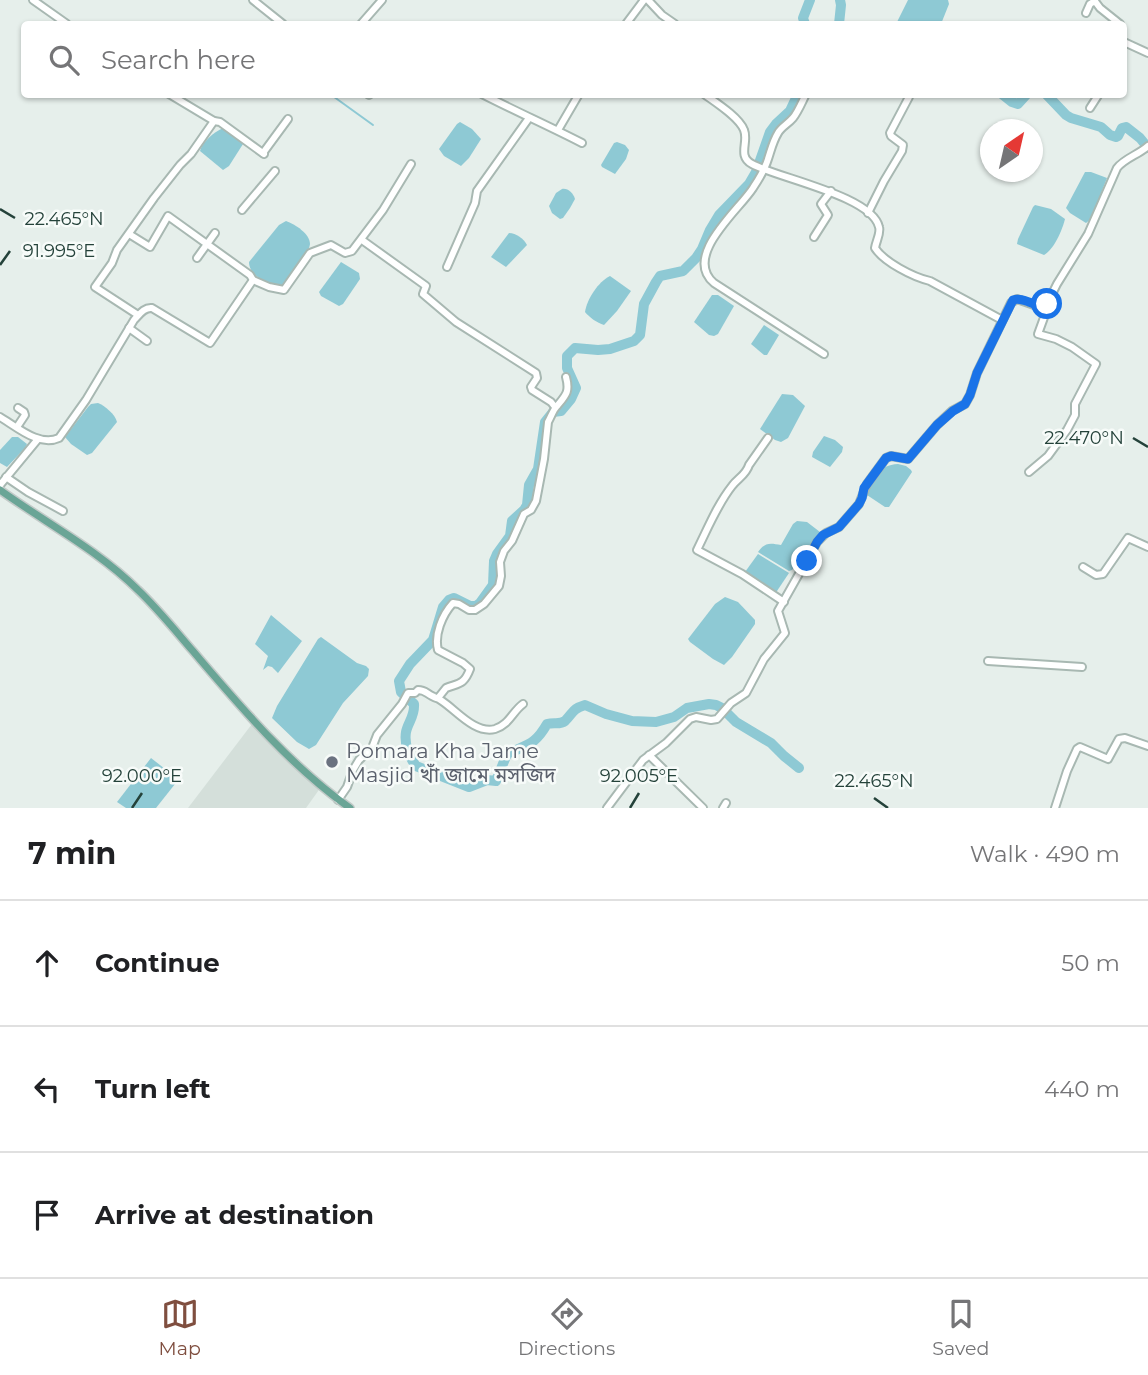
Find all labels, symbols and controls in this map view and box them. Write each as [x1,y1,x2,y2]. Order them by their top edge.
search box [21,21,1127,98]
icon: search [45,41,83,79]
text: Search here [101,44,256,76]
north arrow [980,119,1043,182]
text: 22.465°N [24,208,104,230]
text: 91.995°E [23,240,95,262]
route start [1031,288,1062,319]
text: 22.470°N [1044,427,1124,449]
route end [791,545,822,576]
place label: Pomara Kha Jame Masjid খাঁ জামে মসজিদ [346,738,556,787]
marker: Pomara Kha Jame Masjid খাঁ জামে মসজিদ [324,754,340,770]
text: 92.000°E [102,765,182,787]
text: 92.005°E [600,765,678,787]
text: 22.465°N [834,770,914,792]
text: 7 min [28,835,116,872]
text: Walk · 490 m [970,840,1120,868]
icon: ahead [28,944,66,982]
text: Continue [95,947,220,979]
text: 50 m [1061,949,1120,977]
icon: left [28,1070,66,1108]
text: Turn left [95,1073,211,1105]
text: 440 m [1044,1075,1120,1103]
icon: arrive [28,1196,66,1234]
text: Arrive at destination [95,1199,374,1231]
tab: Map [159,1295,201,1360]
tab: Directions [518,1295,615,1360]
tab: Saved [932,1295,989,1360]

